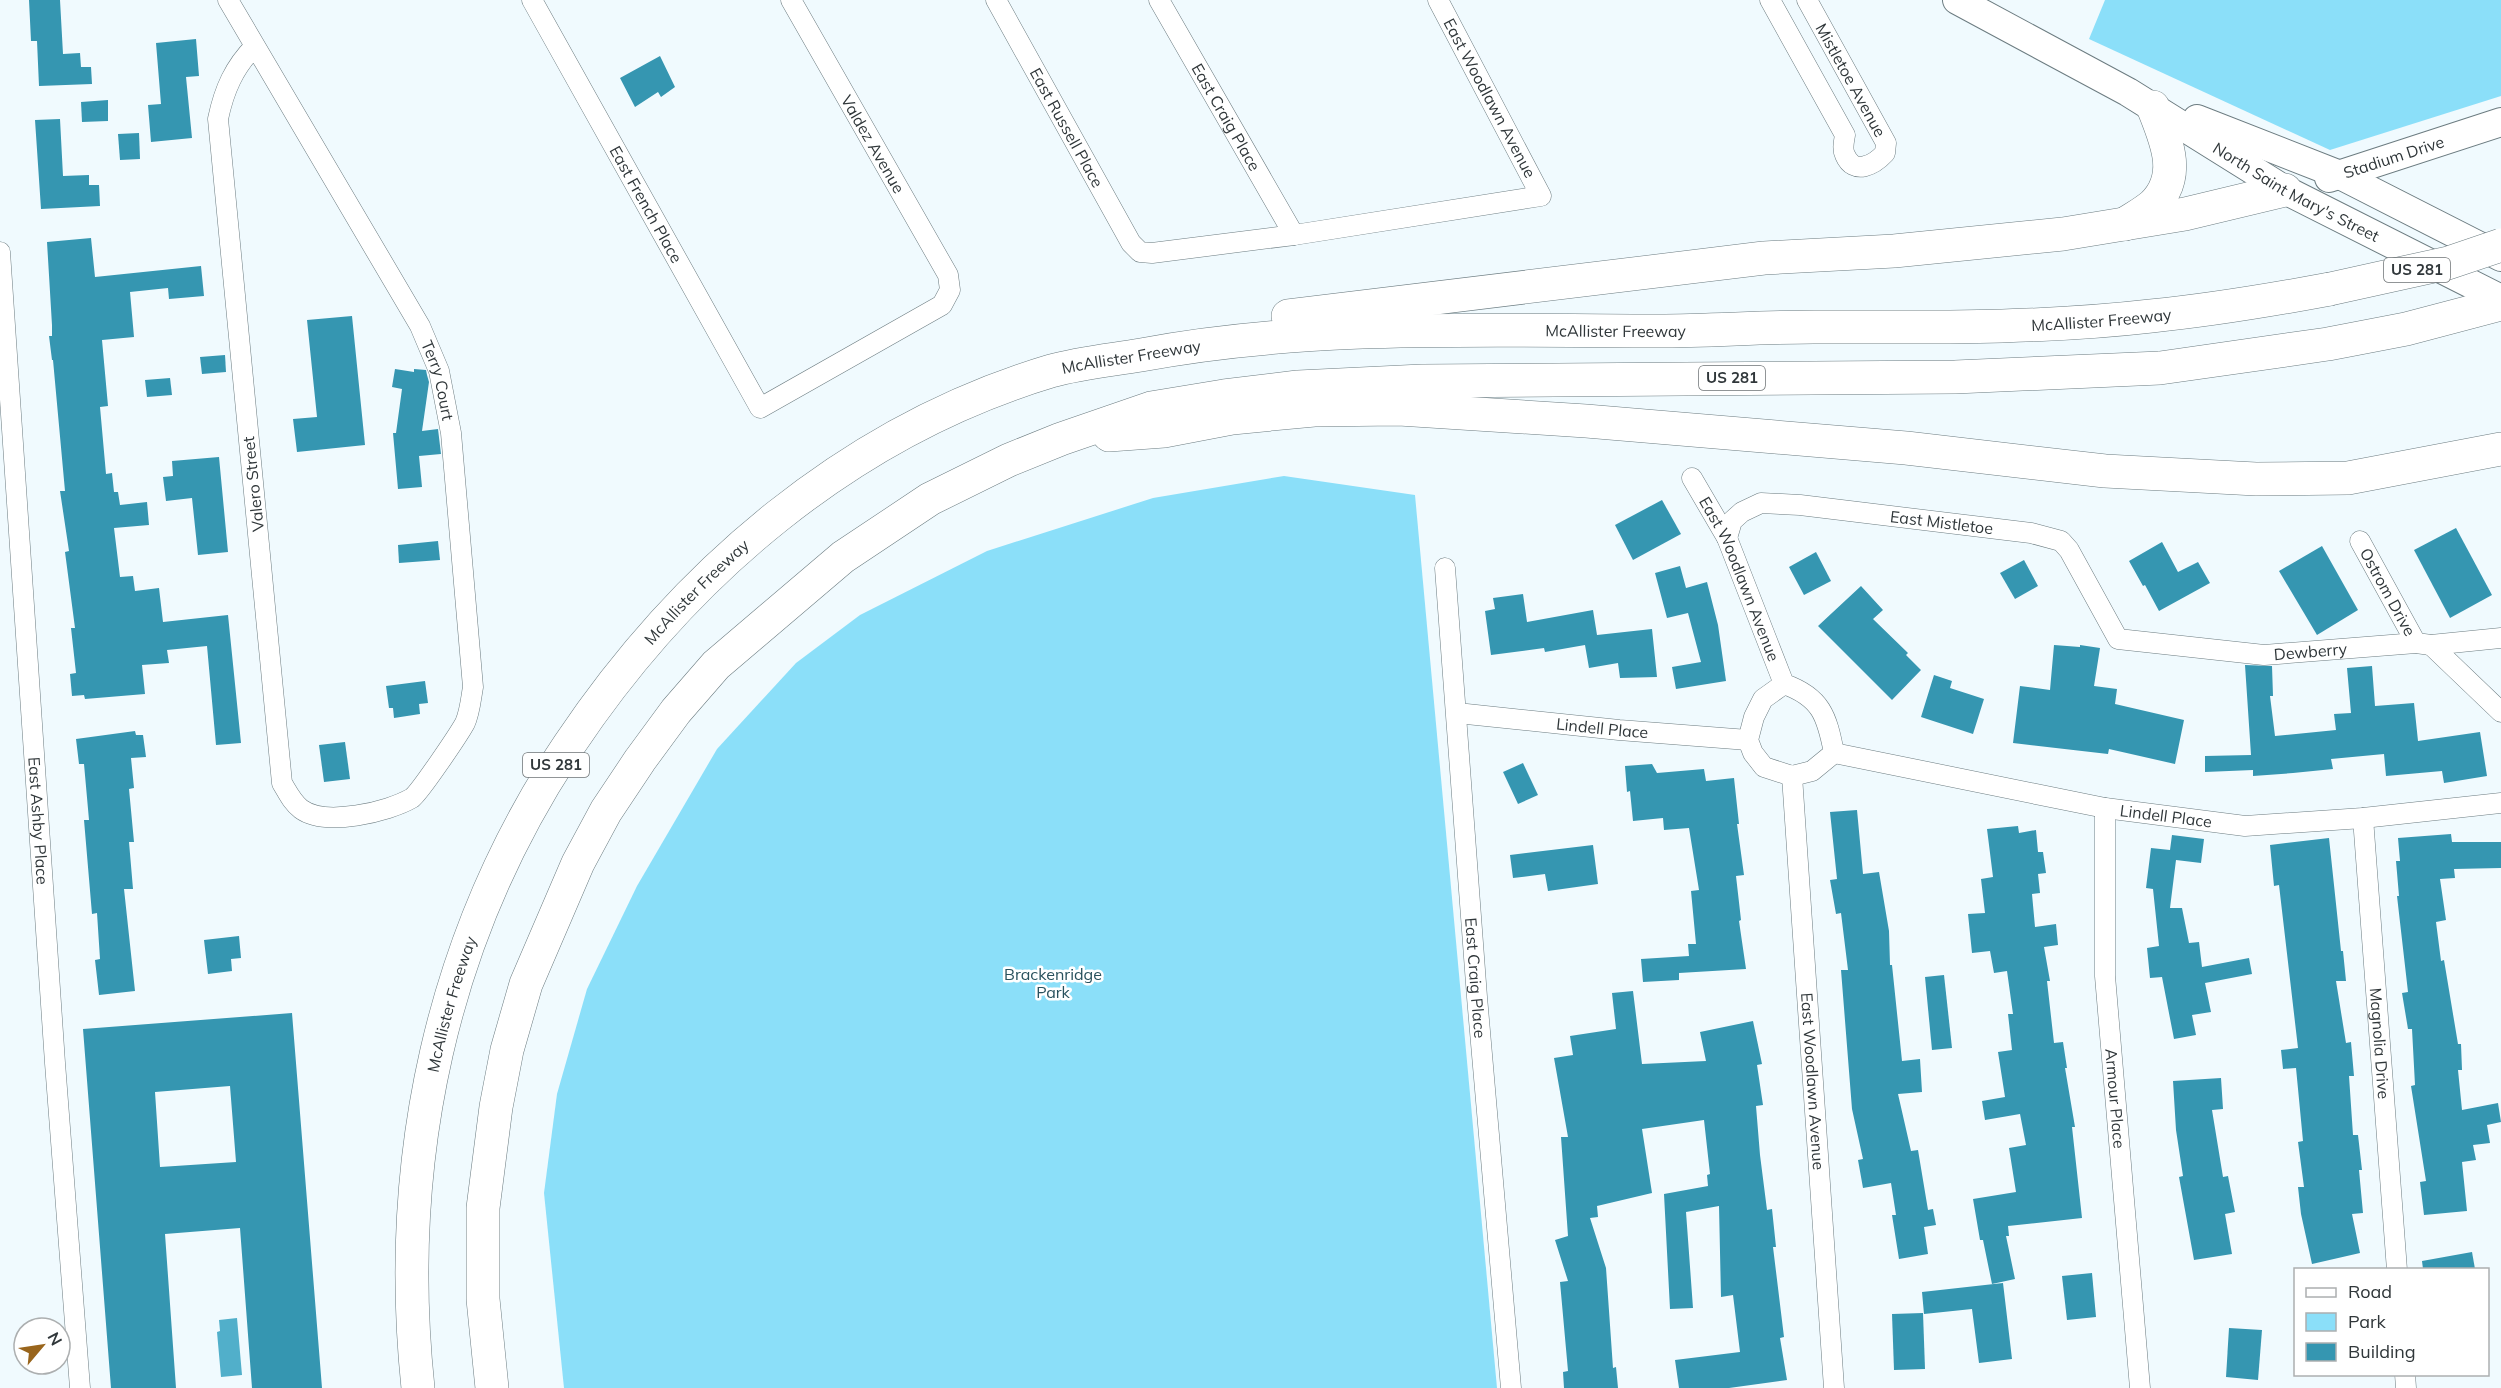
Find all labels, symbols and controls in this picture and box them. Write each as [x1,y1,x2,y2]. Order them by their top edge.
street label: East Woodlawn Avenue [1439,15,1541,181]
street label: Mistletoe Avenue [1812,20,1890,140]
street label: East Craig Place [1187,60,1265,174]
street label: East Russell Place [1026,64,1108,191]
street label: Valdez Avenue [837,91,909,197]
street label: Stadium Drive [2341,131,2447,183]
street label: North Saint Mary's Street [2209,138,2383,246]
street label: East French Place [605,142,687,266]
road number: US 281 [2384,258,2450,282]
street label: McAllister Freeway [2031,304,2173,335]
street label: McAllister Freeway [1545,320,1687,341]
street label: McAllister Freeway [1060,335,1202,378]
street label: Terry Court [417,337,458,422]
road number: US 281 [1699,366,1765,390]
street label: Valero Street [238,435,268,533]
street label: East Woodlawn Avenue [1695,493,1784,664]
street label: East Mistletoe [1889,506,1994,538]
street label: McAllister Freeway [640,534,753,649]
street label: Ostrom Drive [2356,544,2420,639]
street label: Dewberry [2273,638,2348,664]
street label: Lindell Place [1555,713,1649,742]
road number: US 281 [523,753,589,777]
street label: East Ashby Place [24,756,53,885]
street label: Lindell Place [2119,800,2213,832]
street label: East Craig Place [1461,917,1491,1039]
street label: McAllister Freeway [423,933,481,1074]
park label: Brackenridge Park [1004,964,1102,1002]
street label: Magnolia Drive [2366,987,2394,1100]
street label: East Woodlawn Avenue [1797,992,1829,1171]
street label: Armour Place [2101,1048,2130,1149]
legend [2294,1268,2489,1376]
text: Road [2348,1280,2392,1303]
text: Park [2348,1310,2387,1333]
north arrow [12,1316,72,1376]
text: N [43,1329,67,1349]
text: Building [2348,1340,2416,1363]

